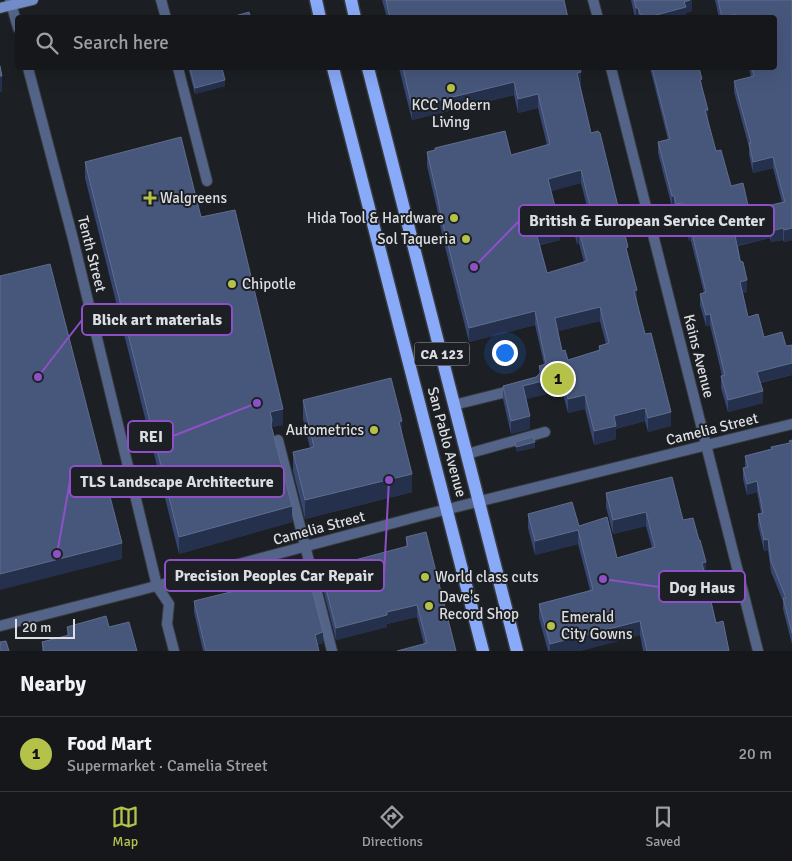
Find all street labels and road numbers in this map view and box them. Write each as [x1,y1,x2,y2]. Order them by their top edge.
street label: Tenth Street [74,214,110,294]
street label: Kains Avenue [680,312,718,400]
road number: CA 123 [414,342,470,366]
street label: San Pablo Avenue [424,385,470,499]
street label: Camelia Street [664,409,760,449]
street label: Camelia Street [271,507,367,549]

